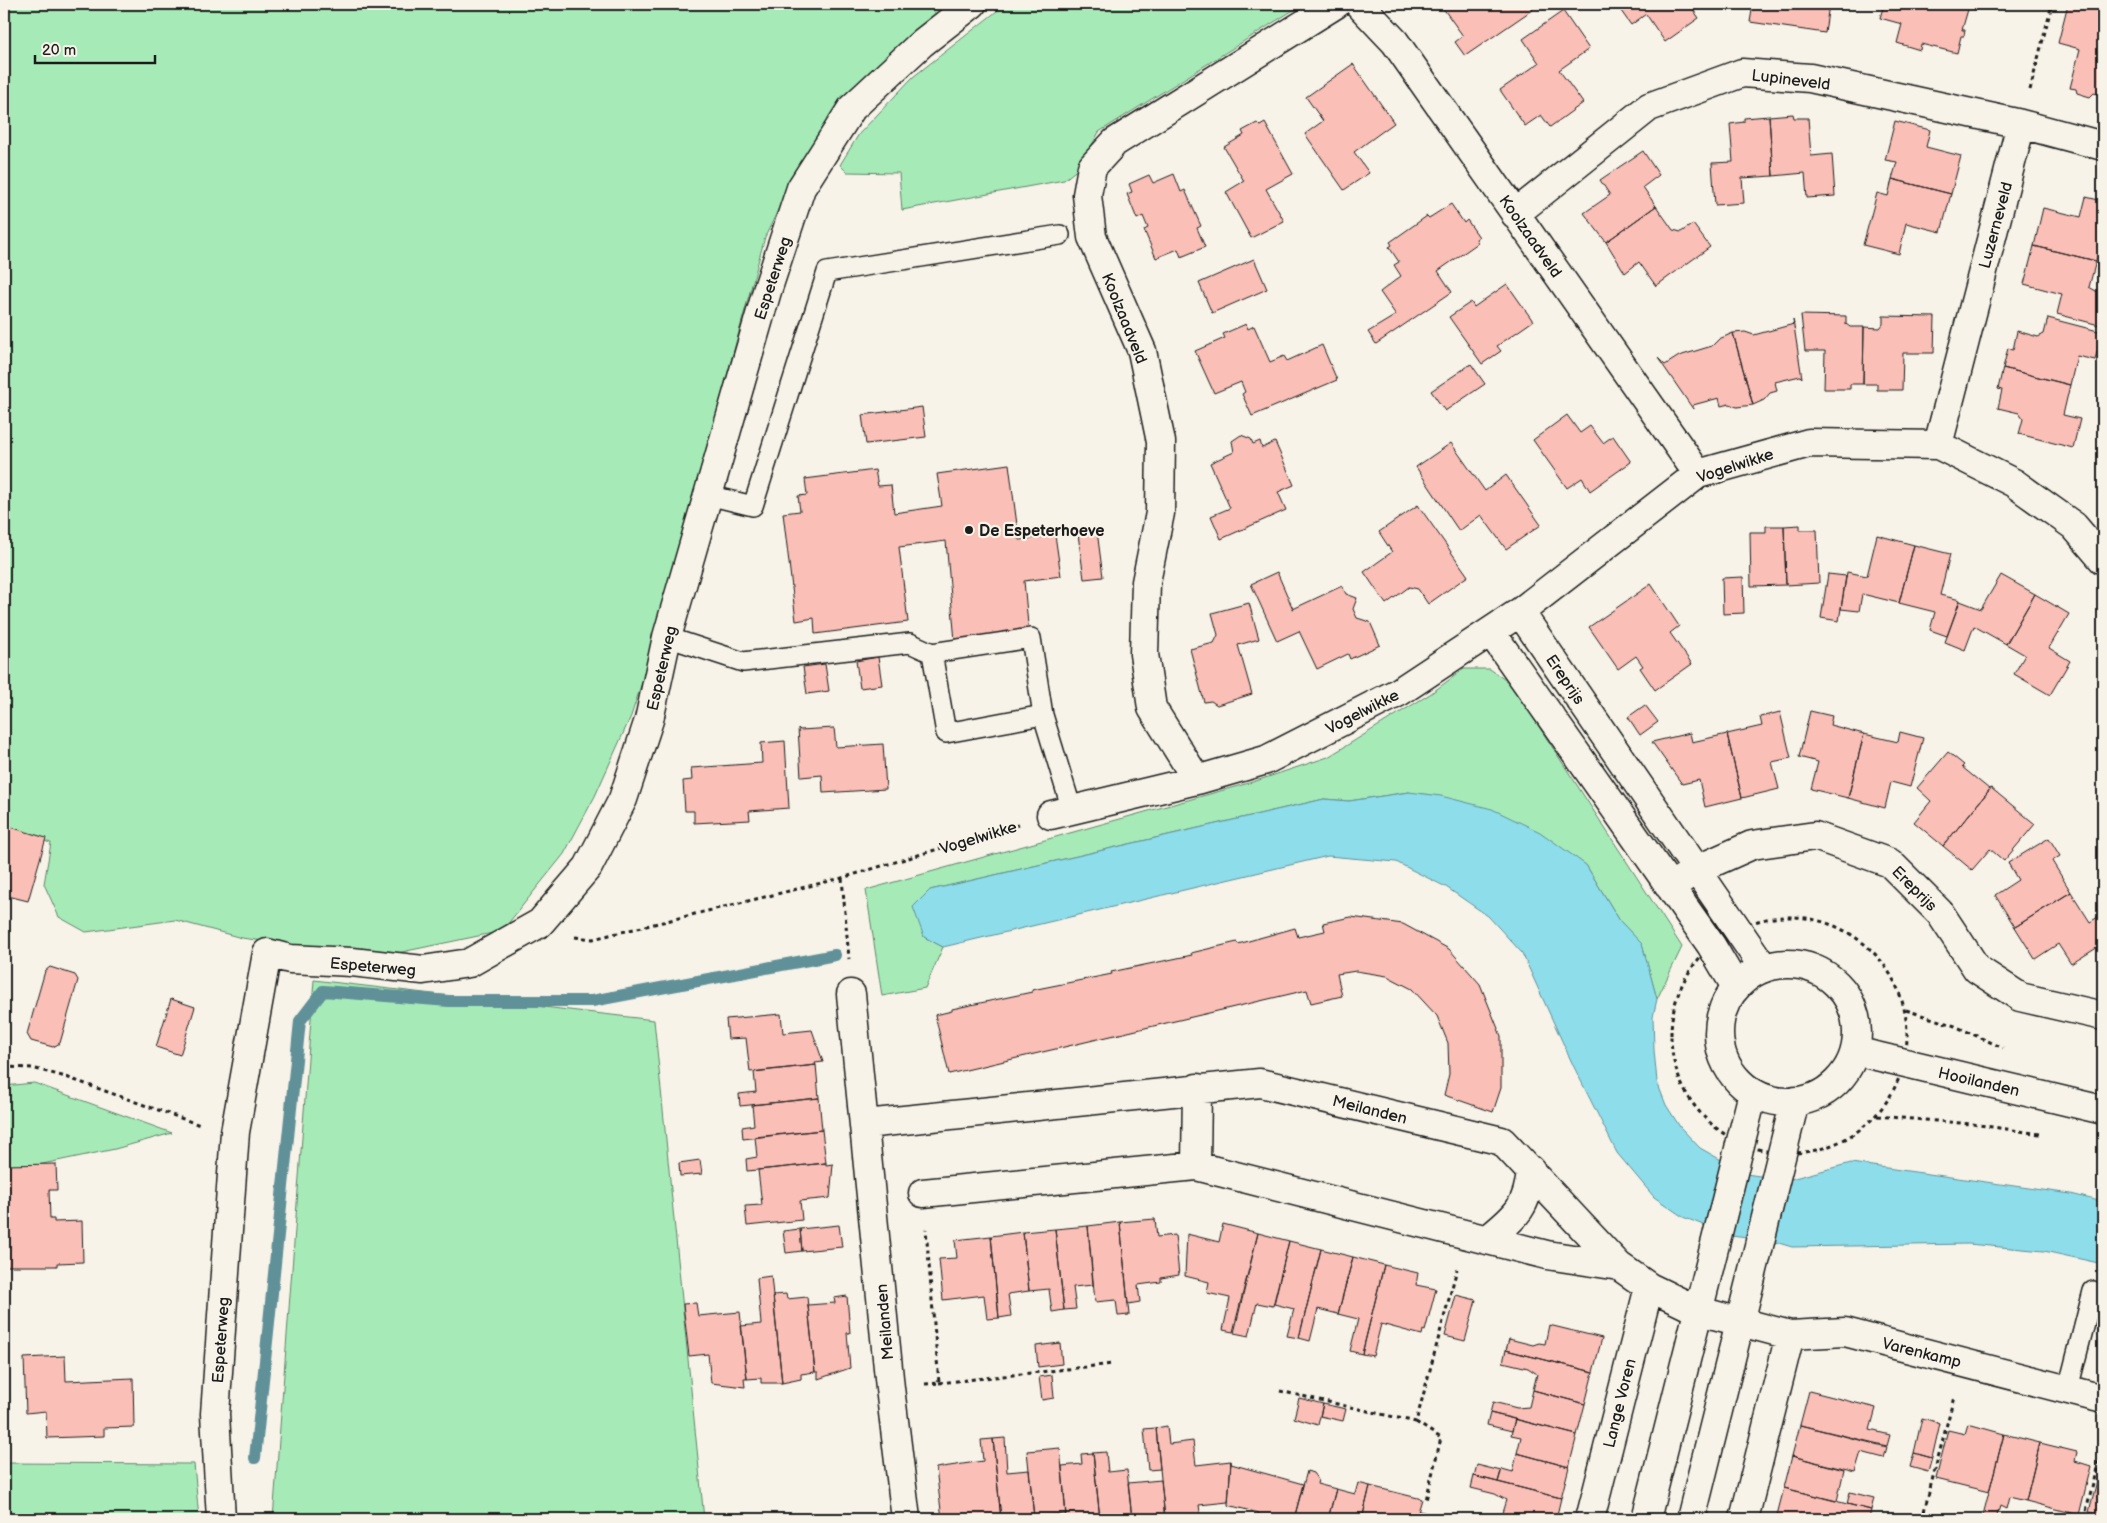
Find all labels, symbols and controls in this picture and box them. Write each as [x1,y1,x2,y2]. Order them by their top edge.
scale bar [35,32,155,64]
text: 20 m [42,41,76,60]
street label: Lupineveld [1750,66,1831,95]
street label: Luzerneveld [1976,180,2017,271]
street label: Koolzaadveld [1494,192,1565,282]
street label: Espeterweg [751,234,796,322]
street label: Koolzaadveld [1097,270,1150,367]
street label: Vogelwikke [1695,445,1777,488]
place label: De Espeterhoeve [979,522,1105,541]
marker: De Espeterhoeve [963,524,975,536]
street label: Espeterweg [644,624,681,713]
street label: Ereprijs [1541,651,1588,708]
street label: Vogelwikke [1323,686,1403,739]
street label: Vogelwikke [938,818,1020,859]
street label: Ereprijs [1887,863,1941,916]
street label: Espeterweg [329,954,417,981]
street label: Hooilanden [1936,1064,2021,1101]
street label: Meilanden [1330,1092,1409,1129]
street label: Meilanden [873,1283,898,1361]
street label: Espeterweg [209,1296,234,1384]
street label: Varenkamp [1880,1334,1963,1372]
street label: Lange Voren [1600,1357,1641,1450]

